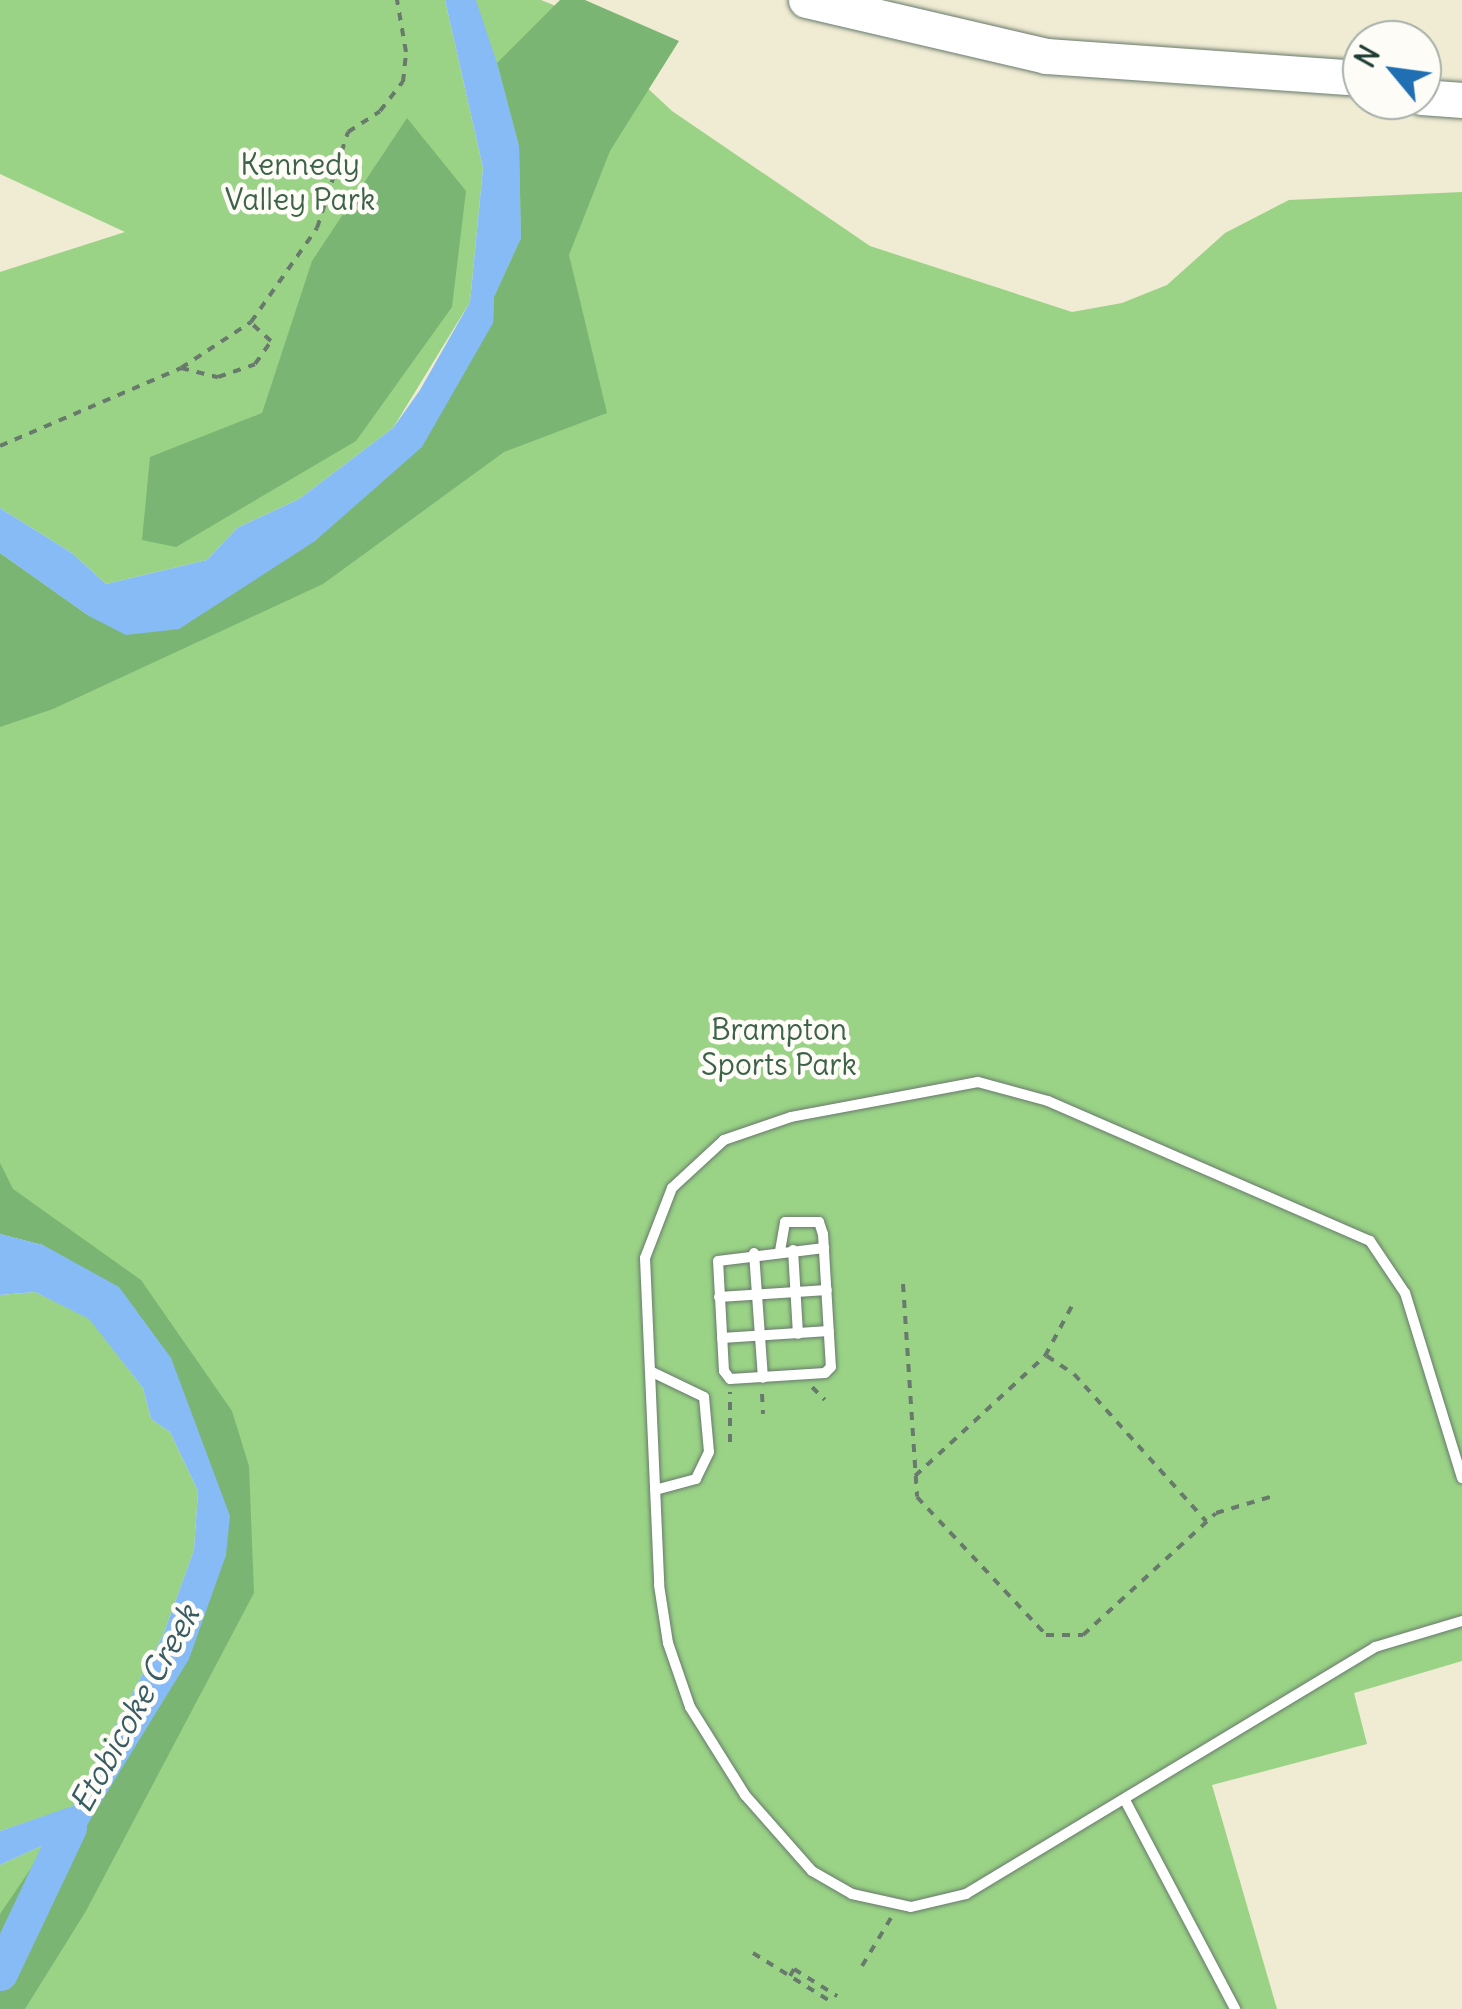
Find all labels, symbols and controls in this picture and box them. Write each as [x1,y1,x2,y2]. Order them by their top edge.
north arrow [1342,20,1442,120]
text: N [1347,39,1388,74]
park label: Kennedy Valley Park [225,146,375,216]
park label: Brampton Sports Park [701,1011,857,1082]
water label: Etobicoke Creek [62,1599,208,1819]

